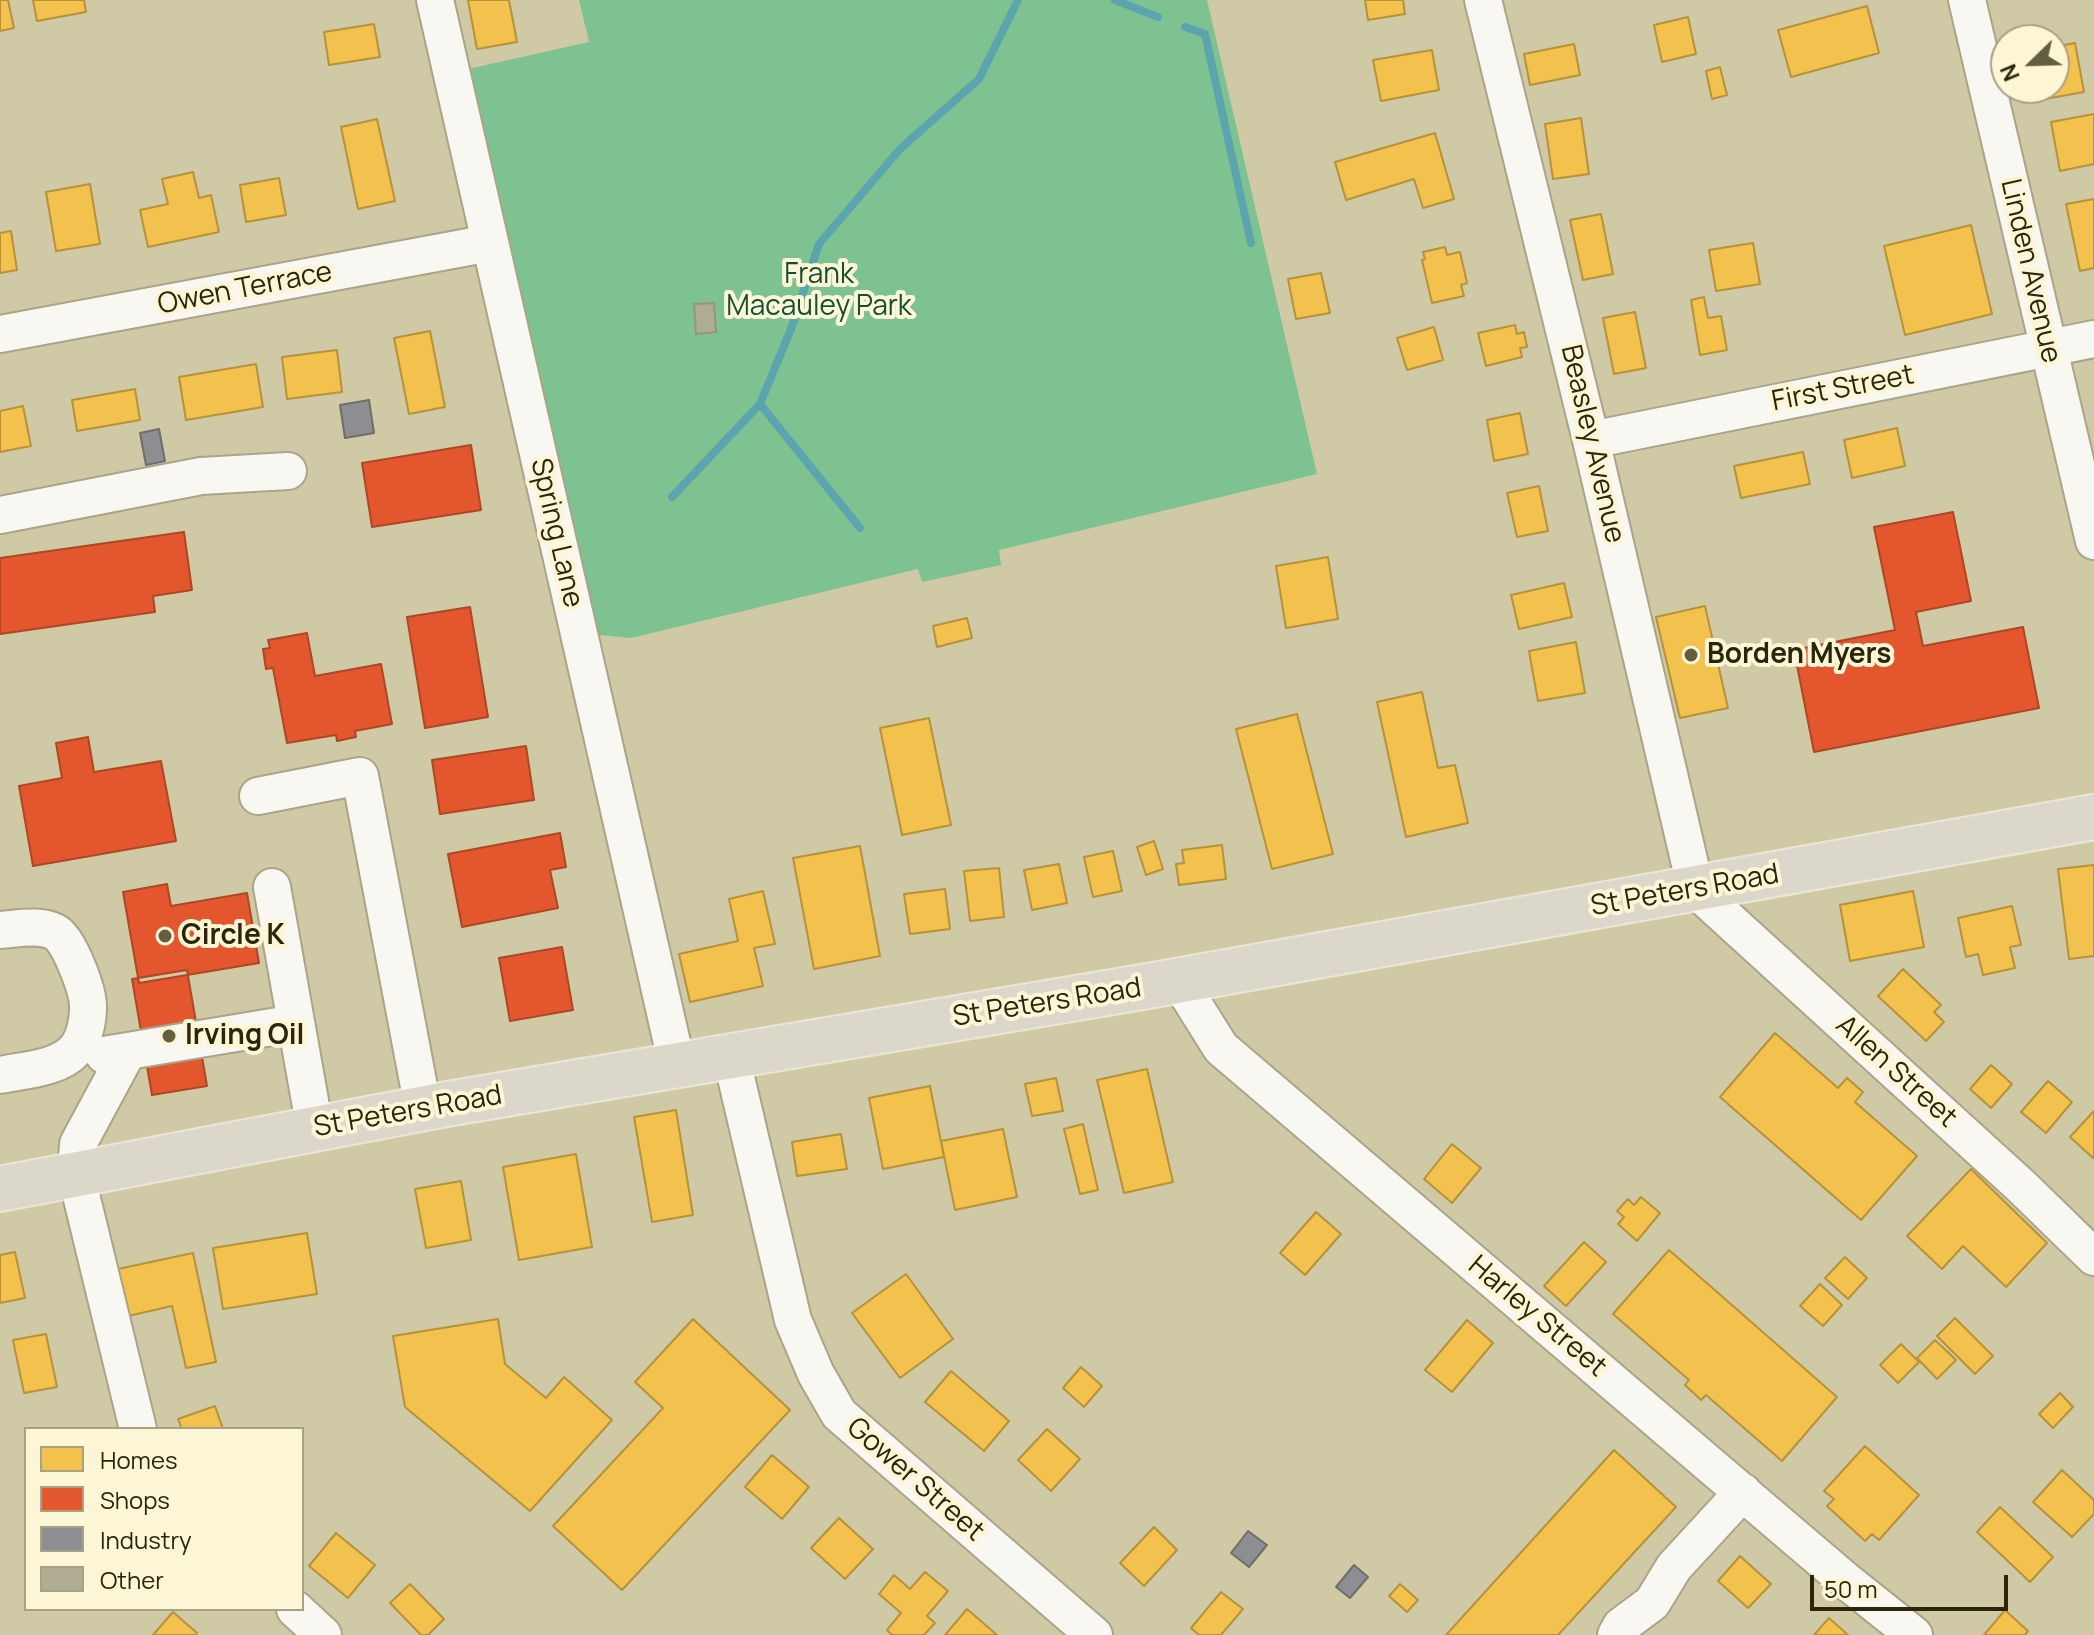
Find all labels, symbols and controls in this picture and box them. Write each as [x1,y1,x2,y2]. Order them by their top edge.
north arrow [1990,24,2070,104]
text: N [1993,59,2027,86]
street label: Linden Avenue [1992,176,2068,366]
street label: Owen Terrace [155,256,335,322]
park label: Frank Macauley Park [726,258,912,324]
street label: Beasley Avenue [1553,342,1631,546]
street label: First Street [1769,359,1917,419]
street label: Spring Lane [523,455,589,611]
place label: Borden Myers [1707,638,1891,672]
marker: Borden Myers [1682,646,1700,664]
street label: St Peters Road [1588,858,1782,924]
place label: Circle K [181,919,285,953]
marker: Circle K [156,927,174,945]
street label: St Peters Road [950,972,1144,1034]
street label: Allen Street [1829,1009,1963,1135]
place label: Irving Oil [185,1019,304,1053]
marker: Irving Oil [160,1027,178,1045]
street label: St Peters Road [311,1079,505,1145]
street label: Harley Street [1461,1249,1613,1385]
street label: Gower Street [839,1411,991,1549]
legend [24,1427,304,1611]
text: Homes [100,1443,178,1476]
text: Shops [100,1483,170,1516]
text: Industry [100,1523,192,1556]
scale bar [1814,1559,2012,1609]
text: Other [100,1563,164,1596]
text: 50 m [1824,1572,1878,1605]

